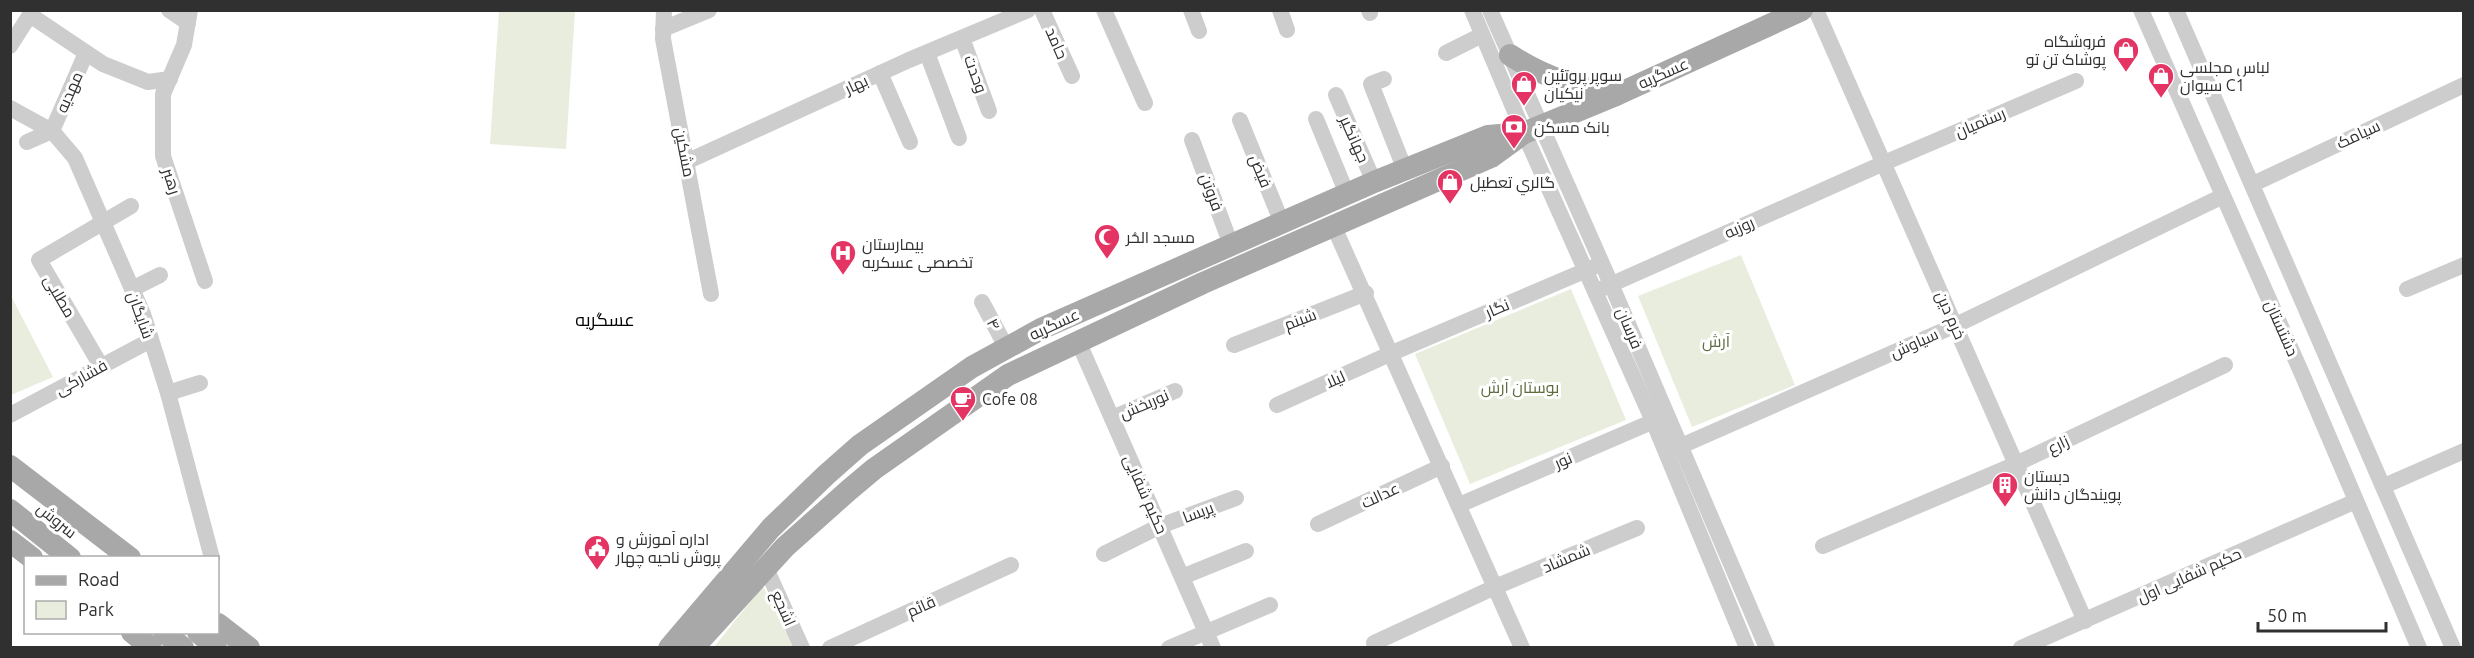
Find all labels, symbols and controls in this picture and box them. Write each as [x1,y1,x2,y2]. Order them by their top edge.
street label: حامد [1042,25,1072,61]
place label: فروشگاه پوشاک تن تو [2026,32,2107,71]
shop icon: فروشگاه پوشاک تن تو [2111,35,2141,73]
street label: وحدت [960,53,991,96]
street label: عسگریه [1635,54,1691,93]
place label: لباس مجلسی سیوان C1 [2180,58,2270,96]
shop icon: لباس مجلسی سیوان C1 [2146,61,2176,99]
place label: سوپر پروتئین نیکیان [1544,66,1622,104]
street label: مهدیه [52,69,88,116]
shop icon: سوپر پروتئین نیکیان [1509,69,1539,107]
street label: بهار [841,71,871,99]
street label: رستمیان [1952,103,2009,142]
street label: جهانگیر [1335,112,1373,166]
bank icon: بانک مسکن [1499,112,1529,150]
street label: سیامک [2333,116,2383,153]
place label: بانک مسکن [1534,118,1610,138]
street label: مشکین [669,126,699,179]
street label: فیض [1244,152,1276,191]
street label: رهبر [158,165,185,197]
shop icon: گالري تعطيل [1435,167,1465,205]
street label: فروتن [1195,171,1227,214]
place label: گالري تعطيل [1470,173,1555,196]
street label: روزبه [1721,213,1757,242]
mosque icon: مسجد الحُر [1092,222,1122,260]
place label: مسجد الحُر [1125,228,1195,247]
place label: بیمارستان تخصصی عسکریه [862,235,974,273]
hospital icon: بیمارستان تخصصی عسکریه [828,238,858,276]
street label: مطلبی [39,272,79,321]
street label: خرم دین [1930,288,1970,343]
street label: شایگان [122,289,158,342]
street label: نگار [1481,295,1512,322]
street label: دشتستان [2260,297,2302,360]
street label: عسگریه [1026,305,1082,344]
street label: شبنم [1281,305,1320,336]
street label: فرسان [1611,305,1647,352]
district label: عسگریه [575,309,635,331]
street label: ۴ [984,315,1004,333]
street label: سیاوش [1887,324,1942,363]
park label: آرش [1702,332,1731,352]
street label: فشارکی [52,355,111,400]
street label: لیلا [1322,367,1348,392]
park label: بوستان آرش [1481,378,1559,398]
cafe icon: Cofe 08 [948,384,978,422]
street label: نوربخش [1117,386,1172,424]
place label: Cofe 08 [982,390,1038,408]
street label: زارع [2044,431,2073,459]
street label: نور [1550,448,1575,473]
street label: حکیم شفایی [1118,452,1171,538]
place label: دبستان پویندگان دانش [2024,467,2122,506]
building icon: دبستان پویندگان دانش [1990,470,2020,508]
street label: عدالت [1358,478,1402,512]
street label: پریسا [1180,498,1218,529]
street label: سروش [32,499,80,543]
place label: اداره آموزش و پروش ناحیه چهار [615,530,721,569]
public building icon: اداره آموزش و پروش ناحیه چهار [582,533,612,571]
street label: شمشاد [1539,540,1593,576]
street label: حکیم شفایی اول [2134,544,2245,609]
legend [24,556,219,634]
text: Road [78,569,120,589]
street label: اشجع [765,587,800,630]
street label: قائم [904,592,939,623]
scale bar [2258,595,2386,633]
text: Park [78,599,114,619]
text: 50 m [2267,605,2307,625]

